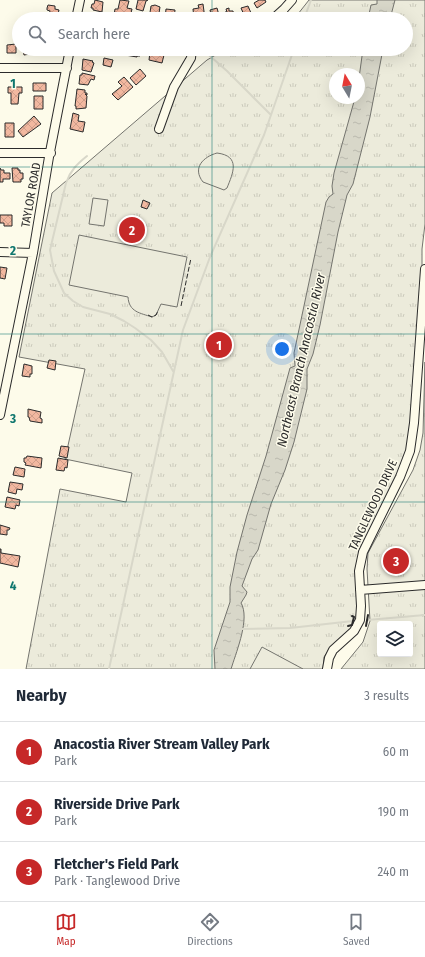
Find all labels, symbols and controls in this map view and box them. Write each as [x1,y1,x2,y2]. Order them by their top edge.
search box [12,12,413,56]
icon: search [26,23,48,45]
text: Search here [58,25,130,43]
north arrow [329,68,365,104]
text: 1 [10,76,16,91]
street label: TAYLOR ROAD [18,162,44,228]
pin: 2 [119,215,145,245]
text: 2 [9,243,16,258]
water label: Northeast Branch Anacostia River [274,271,328,448]
pin: 1 [206,330,232,360]
your location [272,339,292,359]
text: 3 [9,411,16,426]
street label: TANGLEWOOD DRIVE [346,457,400,553]
pin: 3 [383,546,409,576]
text: 4 [10,578,17,593]
map controls [377,621,413,657]
button: layers [377,621,413,657]
text: Nearby [16,685,67,706]
text: 3 results [364,688,409,703]
text: Anacostia River Stream Valley Park [54,735,270,753]
text: 1 [26,744,32,759]
text: 60 m [383,744,409,759]
text: Park [54,753,77,768]
text: Riverside Drive Park [54,795,180,813]
text: 2 [26,804,32,819]
text: 190 m [378,804,409,819]
text: Park [54,813,77,828]
text: Fletcher's Field Park [54,855,179,873]
text: 3 [26,864,32,879]
text: 240 m [377,864,409,879]
text: Park · Tanglewood Drive [54,873,180,888]
tab: Map [55,911,77,948]
tab: Directions [187,911,233,948]
tab: Saved [343,911,370,948]

